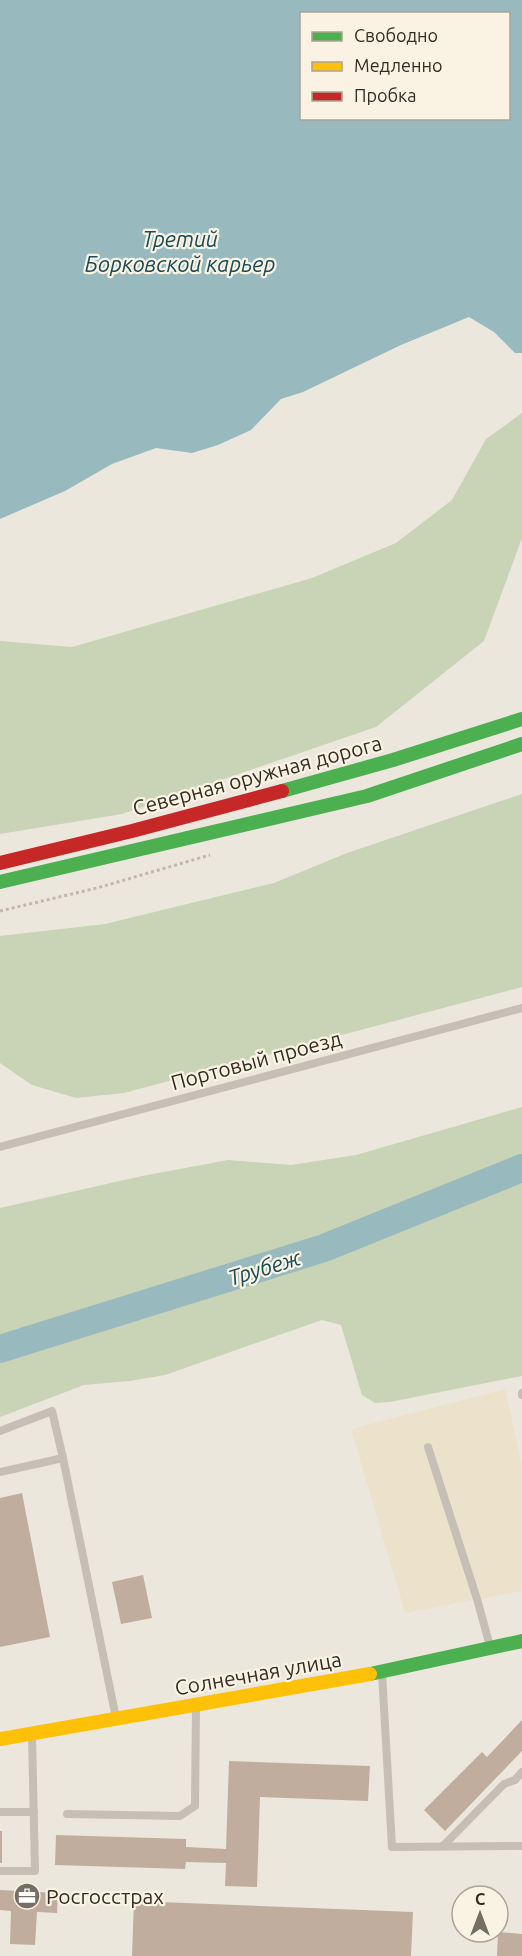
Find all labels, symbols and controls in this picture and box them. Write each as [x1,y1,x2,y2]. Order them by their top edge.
legend [300,12,510,120]
text: Свободно [354,25,438,45]
text: Медленно [354,55,443,75]
text: Пробка [354,85,417,105]
water label: Третий Борковской карьер [85,226,275,276]
street label: Северная оружная дорога [130,730,384,820]
street label: Портовый проезд [168,1026,344,1094]
water label: Трубеж [225,1244,305,1290]
street label: Солнечная улица [173,1647,343,1699]
office icon: Росгосстрах [12,1881,42,1911]
place label: Росгосстрах [46,1884,164,1908]
north arrow [450,1884,510,1944]
text: С [475,1890,485,1908]

